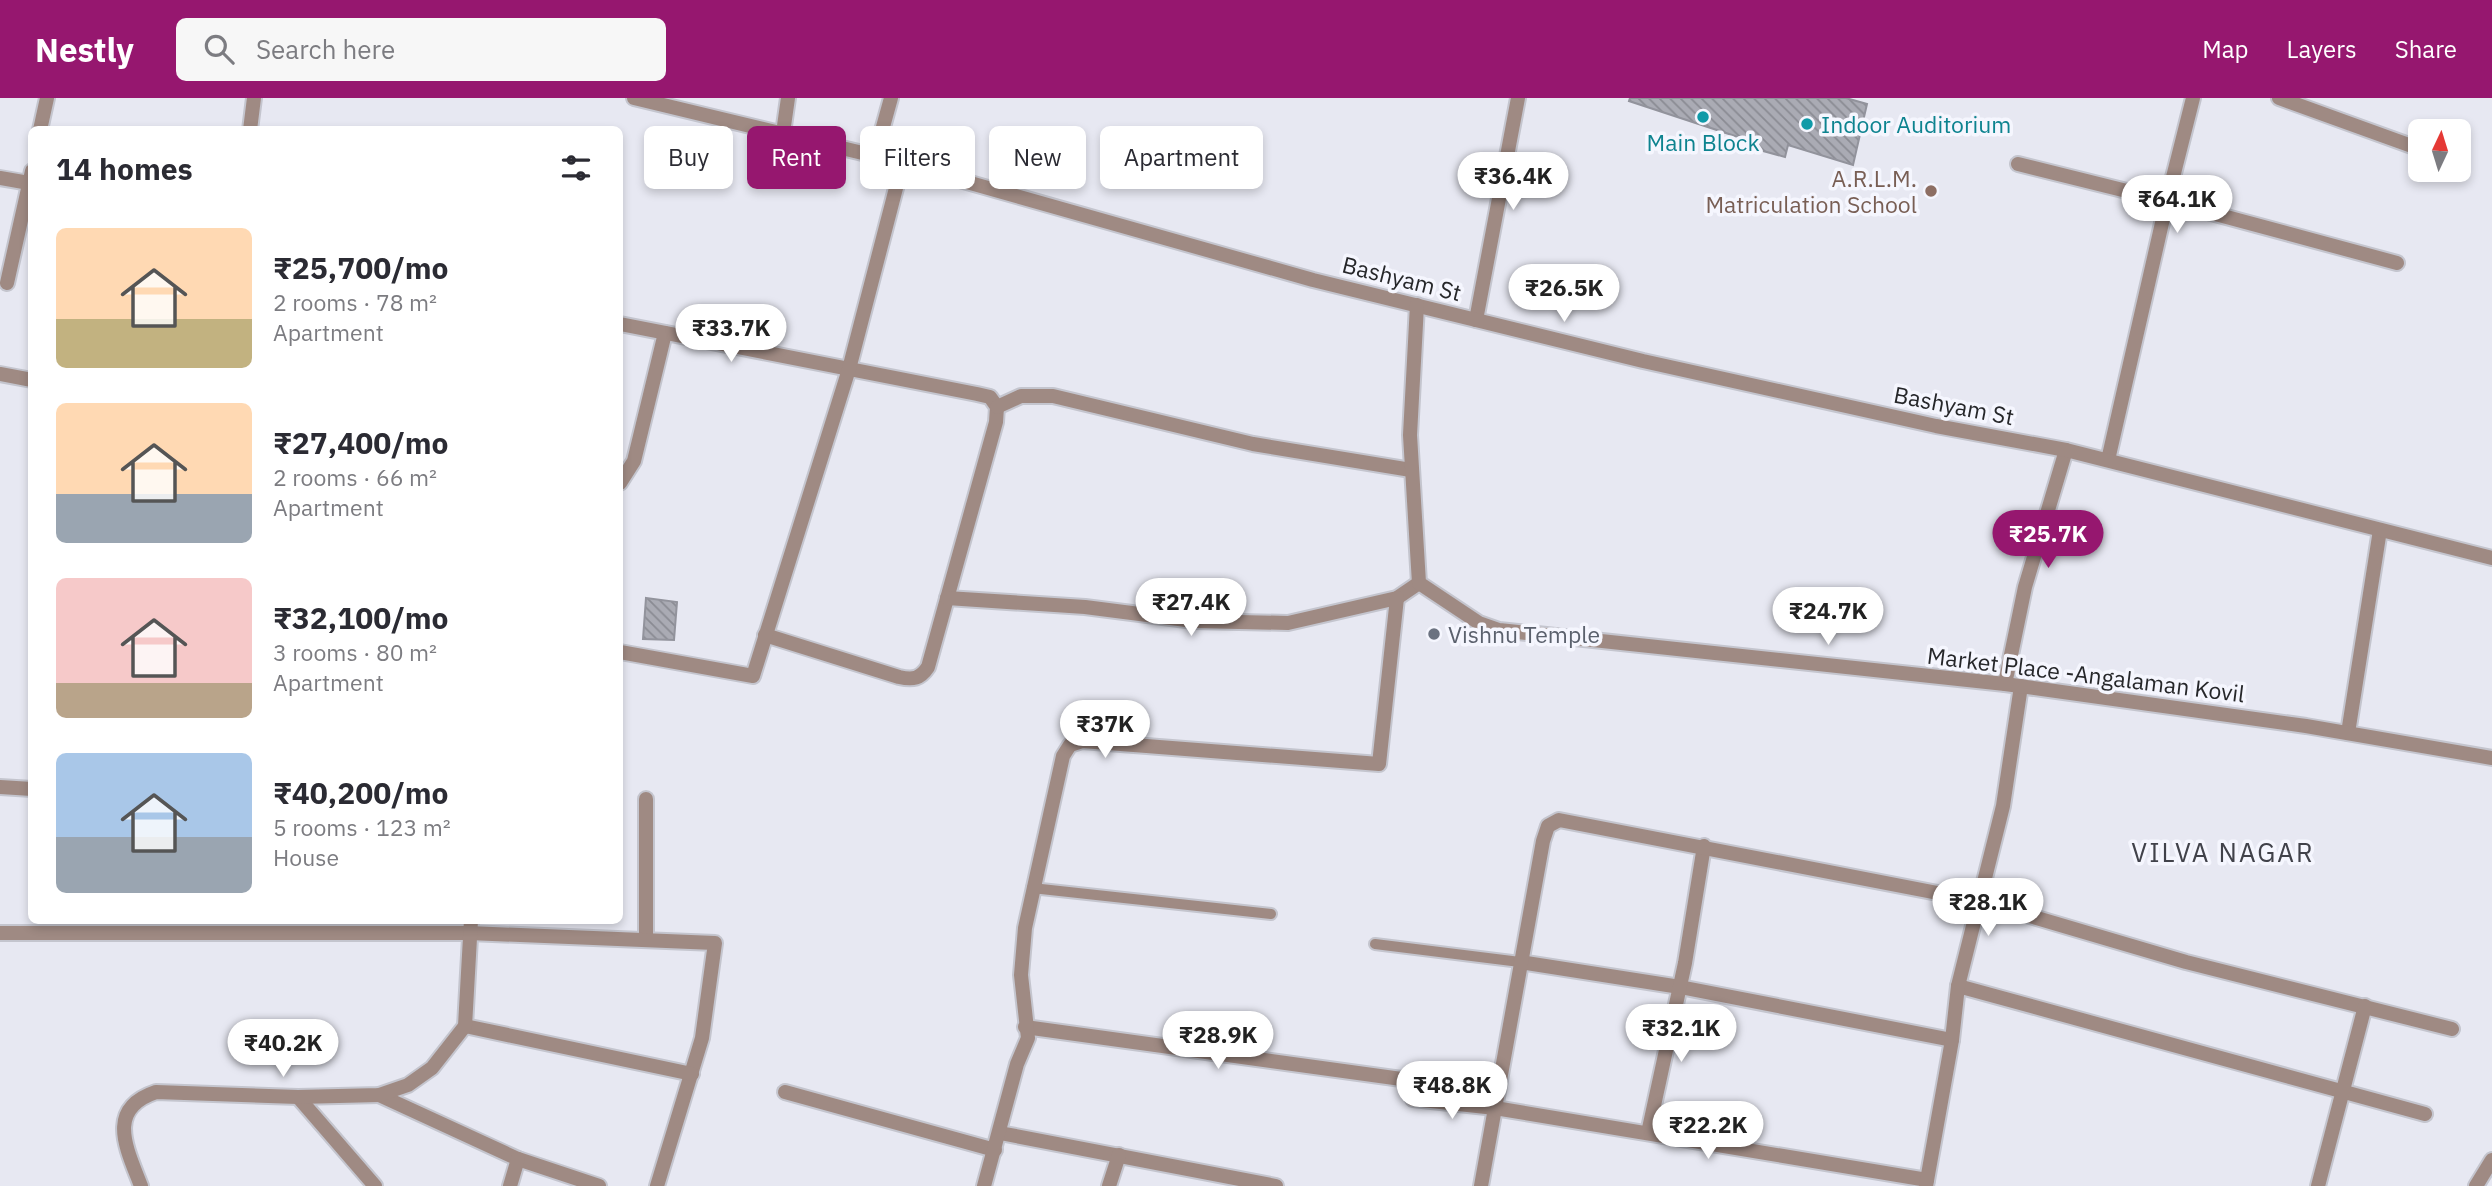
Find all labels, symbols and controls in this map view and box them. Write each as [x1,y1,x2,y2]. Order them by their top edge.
search box [176,18,666,81]
text: Nestly [35,28,134,71]
icon: search [200,30,238,68]
text: Search here [256,32,395,66]
text: Map [2202,33,2249,65]
text: Layers [2287,33,2357,65]
text: Share [2395,33,2457,65]
marker: Main Block [1695,109,1711,125]
place label: Indoor Auditorium [1821,109,2011,139]
marker: Indoor Auditorium [1799,116,1815,132]
north arrow [2408,119,2471,182]
map controls [2408,119,2471,182]
chip: Buy [644,126,733,189]
chip: Rent [747,126,846,189]
chip: Filters [860,126,975,189]
chip: New [989,126,1086,189]
chip: Apartment [1100,126,1263,189]
place label: Main Block [1646,127,1760,157]
text: 14 homes [56,149,193,188]
icon: filters [557,149,595,187]
pin: ₹36.4K [1456,152,1570,212]
text: ₹36.4K [1473,160,1553,190]
place label: A.R.L.M. Matriculation School [1705,163,1917,219]
pin: ₹64.1K [2120,176,2234,235]
marker: A.R.L.M. Matriculation School [1923,183,1939,199]
text: ₹64.1K [2137,183,2217,213]
text: ₹25,700/mo [273,248,448,287]
street label: Bashyam St [1339,249,1465,307]
icon: home [112,256,196,340]
pin: ₹26.5K [1507,264,1621,324]
text: ₹26.5K [1524,272,1604,302]
text: 2 rooms · 78 m² [273,287,437,317]
pin: ₹33.7K [674,304,788,364]
text: ₹33.7K [691,312,771,342]
text: Apartment [273,317,384,347]
street label: Bashyam St [1891,379,2017,431]
text: ₹27,400/mo [273,423,448,462]
icon: home [112,431,196,515]
text: 2 rooms · 66 m² [273,462,437,492]
text: Apartment [273,492,384,522]
pin: ₹25.7K [1991,510,2105,570]
text: ₹25.7K [2008,518,2088,548]
pin: ₹27.4K [1134,578,1248,638]
text: ₹27.4K [1151,586,1231,616]
pin: ₹24.7K [1771,588,1885,647]
text: ₹24.7K [1788,595,1868,625]
text: ₹32,100/mo [273,598,448,637]
icon: home [112,606,196,690]
place label: Vishnu Temple [1448,619,1600,649]
marker: Vishnu Temple [1426,626,1442,642]
text: 3 rooms · 80 m² [273,637,437,667]
street label: Market Place -Angalaman Kovil [1926,640,2246,708]
text: Apartment [273,667,384,697]
pin: ₹37K [1064,700,1146,760]
text: ₹37K [1076,708,1134,738]
text: ₹40,200/mo [273,773,448,812]
icon: home [112,781,196,865]
text: 5 rooms · 123 m² [273,812,451,842]
district label: VILVA NAGAR [2131,835,2315,869]
text: House [273,842,339,872]
pin: ₹28.1K [1931,878,2045,938]
text: ₹28.1K [1948,886,2028,916]
pin: ₹32.1K [1624,1004,1738,1064]
pin: ₹28.9K [1161,1012,1275,1071]
text: ₹32.1K [1641,1012,1721,1042]
text: ₹28.9K [1178,1019,1258,1049]
pin: ₹40.2K [226,1020,340,1079]
text: ₹40.2K [243,1027,323,1057]
pin: ₹48.8K [1395,1062,1509,1121]
text: ₹48.8K [1412,1069,1492,1099]
pin: ₹22.2K [1651,1102,1765,1161]
text: ₹22.2K [1668,1109,1748,1139]

